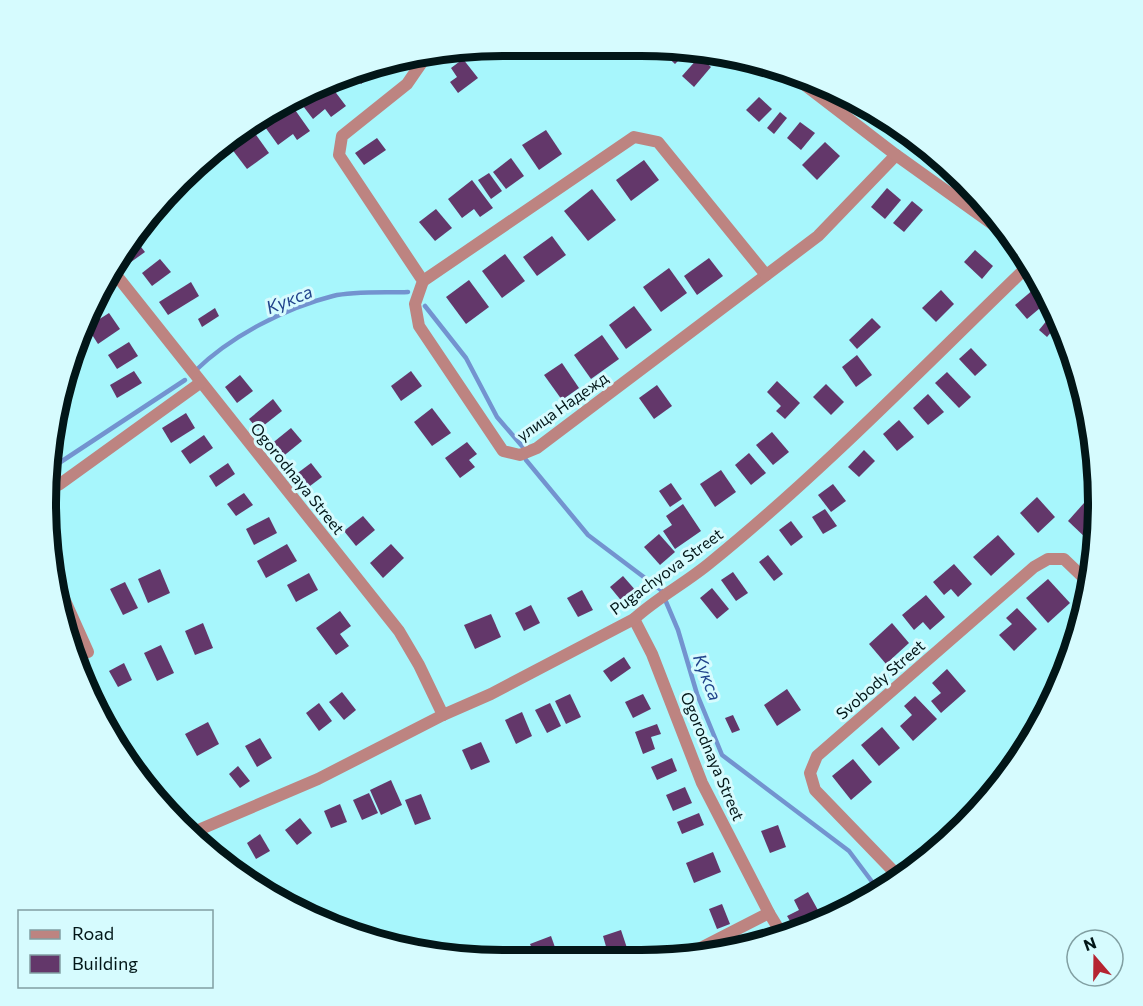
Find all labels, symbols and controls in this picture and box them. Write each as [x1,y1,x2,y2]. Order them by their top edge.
water label: Кукса [263,280,315,318]
street label: улица Надежд [513,367,612,444]
street label: Ogorodnaya Street [247,418,349,538]
street label: Pugachyova Street [606,523,726,618]
street label: Svobody Street [832,635,929,723]
water label: Кукса [689,651,727,703]
street label: Ogorodnaya Street [677,689,749,824]
legend [18,910,213,988]
text: Road [72,922,114,944]
north arrow [1065,928,1125,988]
text: N [1081,932,1099,954]
text: Building [72,952,138,974]

